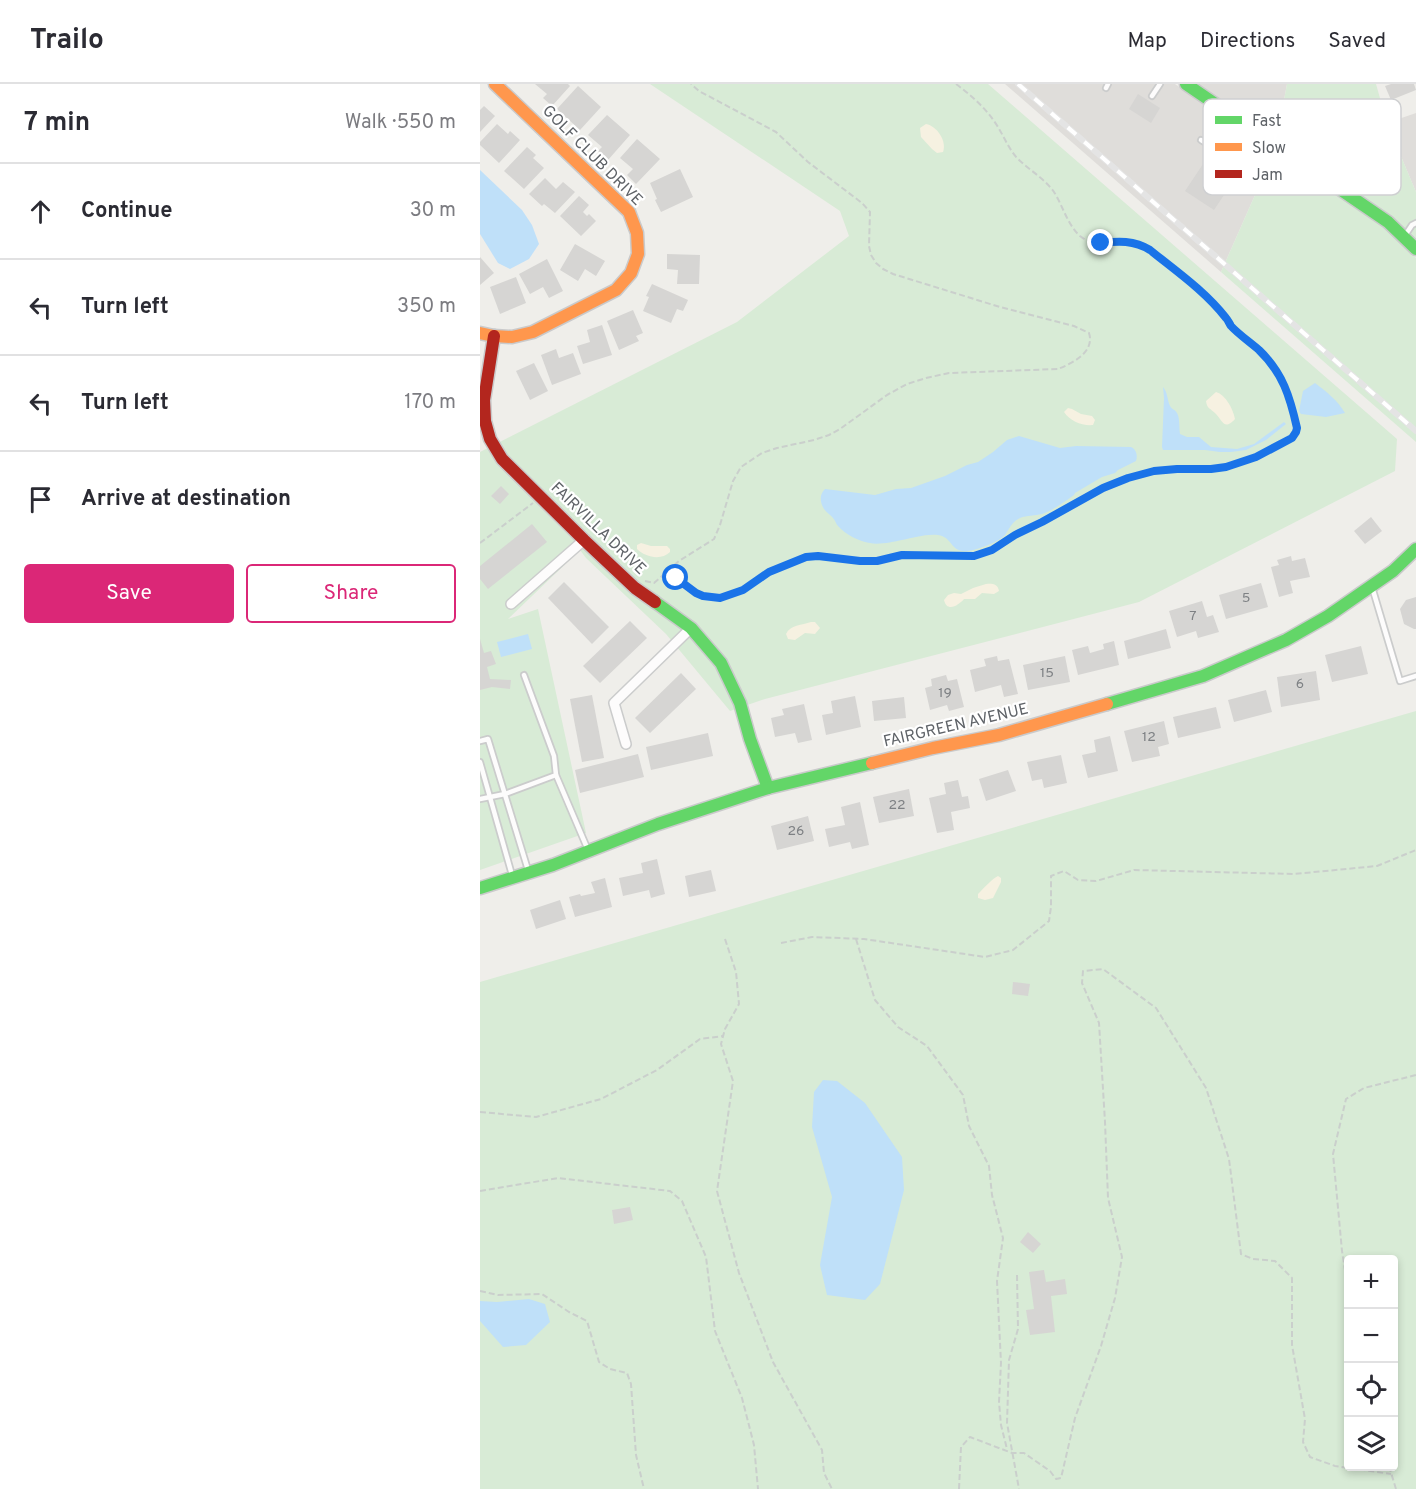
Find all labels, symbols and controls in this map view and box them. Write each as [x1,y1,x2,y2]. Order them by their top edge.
text: Trailo [30,23,104,59]
text: Map [1127,28,1167,55]
text: Directions [1200,28,1295,55]
text: Saved [1328,28,1386,55]
legend [1203,99,1401,195]
street label: GOLF CLUB DRIVE [537,101,647,211]
text: 7 min [24,107,90,140]
text: Walk · 550 m [345,110,456,136]
text: Fast [1252,112,1282,132]
text: Slow [1252,139,1286,159]
text: Jam [1252,166,1283,186]
icon: ahead [24,195,57,228]
text: Continue [81,198,172,225]
text: 30 m [410,198,456,224]
route end [1087,229,1113,255]
icon: left [24,291,57,324]
text: Turn left [81,294,169,321]
text: 350 m [397,294,456,320]
icon: left [24,387,57,420]
text: Turn left [81,390,169,417]
text: 170 m [404,390,456,416]
street label: FAIRVILLA DRIVE [546,478,650,580]
icon: arrive [24,483,57,516]
text: Arrive at destination [81,486,291,513]
button: Save [24,564,234,623]
button: Share [246,564,456,623]
route start [662,564,688,590]
house number: 5 [1242,590,1250,607]
house number: 7 [1189,608,1197,625]
house number: 15 [1040,665,1054,682]
house number: 6 [1296,676,1304,693]
house number: 19 [938,685,952,702]
street label: FAIRGREEN AVENUE [881,700,1031,752]
house number: 12 [1142,729,1156,746]
house number: 22 [888,797,906,814]
house number: 26 [788,823,804,840]
map controls [1344,1255,1398,1471]
button: + [1344,1255,1398,1309]
button: − [1344,1309,1398,1363]
button: locate [1344,1363,1398,1417]
button: layers [1344,1417,1398,1471]

